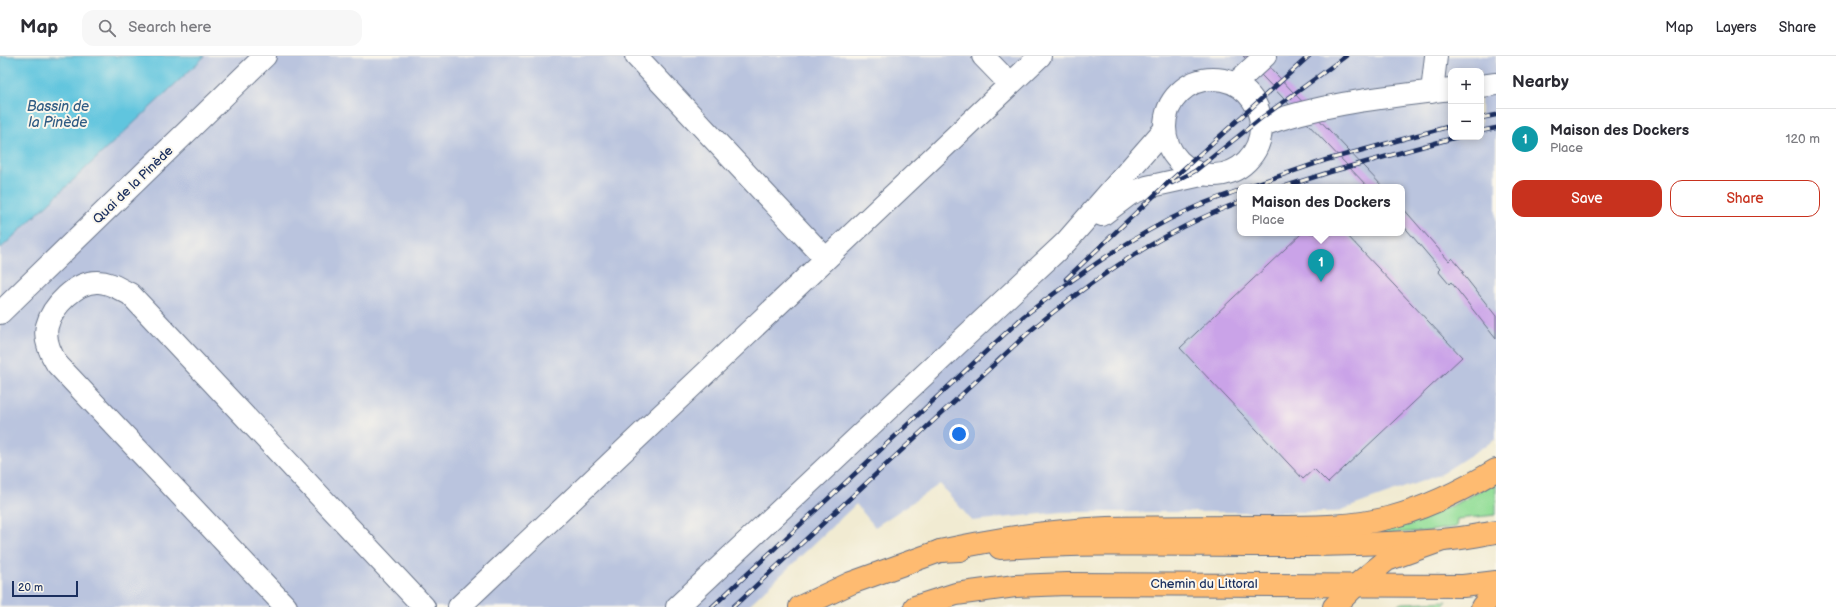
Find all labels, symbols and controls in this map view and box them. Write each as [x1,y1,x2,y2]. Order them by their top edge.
search box [82,10,362,46]
text: Map [20,16,58,39]
icon: search [96,17,118,39]
text: Search here [128,18,211,37]
text: Map [1665,19,1693,36]
text: Layers [1715,19,1757,36]
text: Share [1779,19,1816,36]
map controls [1448,68,1484,140]
button: + [1448,68,1484,104]
text: Nearby [1512,72,1569,92]
water label: Bassin de la Pinède [27,98,89,131]
button: − [1448,104,1484,140]
text: Maison des Dockers [1550,121,1689,140]
text: 1 [1522,131,1528,147]
text: 120 m [1785,131,1820,147]
text: Place [1550,140,1583,156]
street label: Quai de la Pinède [90,143,177,227]
button: Save [1512,180,1662,217]
button: Share [1670,180,1820,217]
popup [1237,184,1405,236]
text: Maison des Dockers [1251,193,1391,212]
text: Place [1251,212,1284,228]
pin: 1 [1308,249,1334,282]
your location [949,424,969,444]
street label: Chemin du Littoral [1150,576,1258,592]
scale bar [12,579,78,598]
text: 20 m [18,581,43,594]

